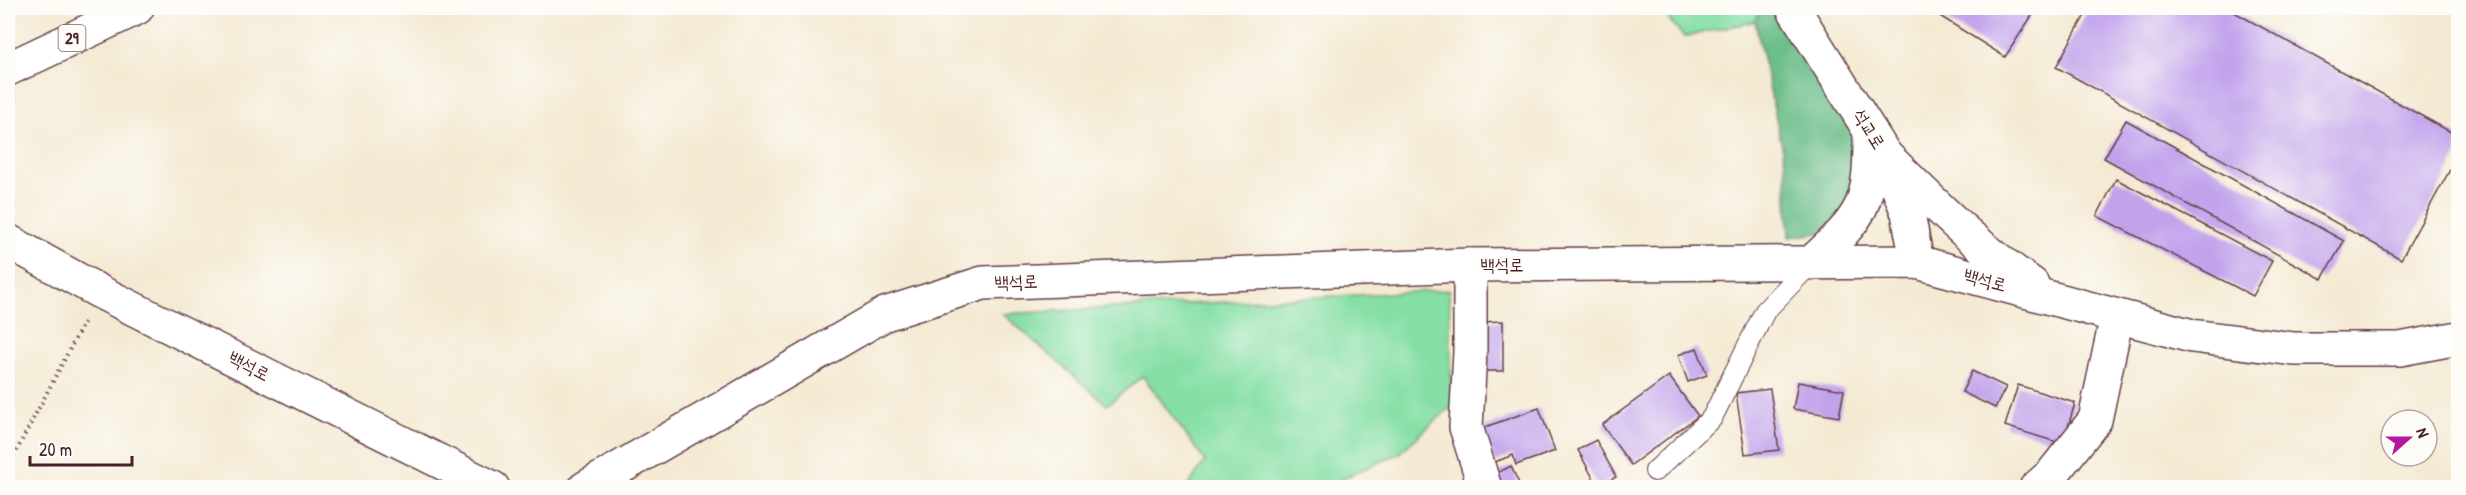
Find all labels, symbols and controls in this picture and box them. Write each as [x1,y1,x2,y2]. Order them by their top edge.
road number: 29 [58,25,86,51]
street label: 석교로 [1847,104,1892,154]
street label: 백석로 [1480,252,1524,277]
street label: 백석로 [1961,262,2009,297]
street label: 백석로 [994,268,1038,295]
street label: 백석로 [224,345,274,387]
north arrow [2379,408,2439,468]
text: N [2411,425,2435,441]
scale bar [30,429,132,467]
text: 20 m [39,437,72,462]

